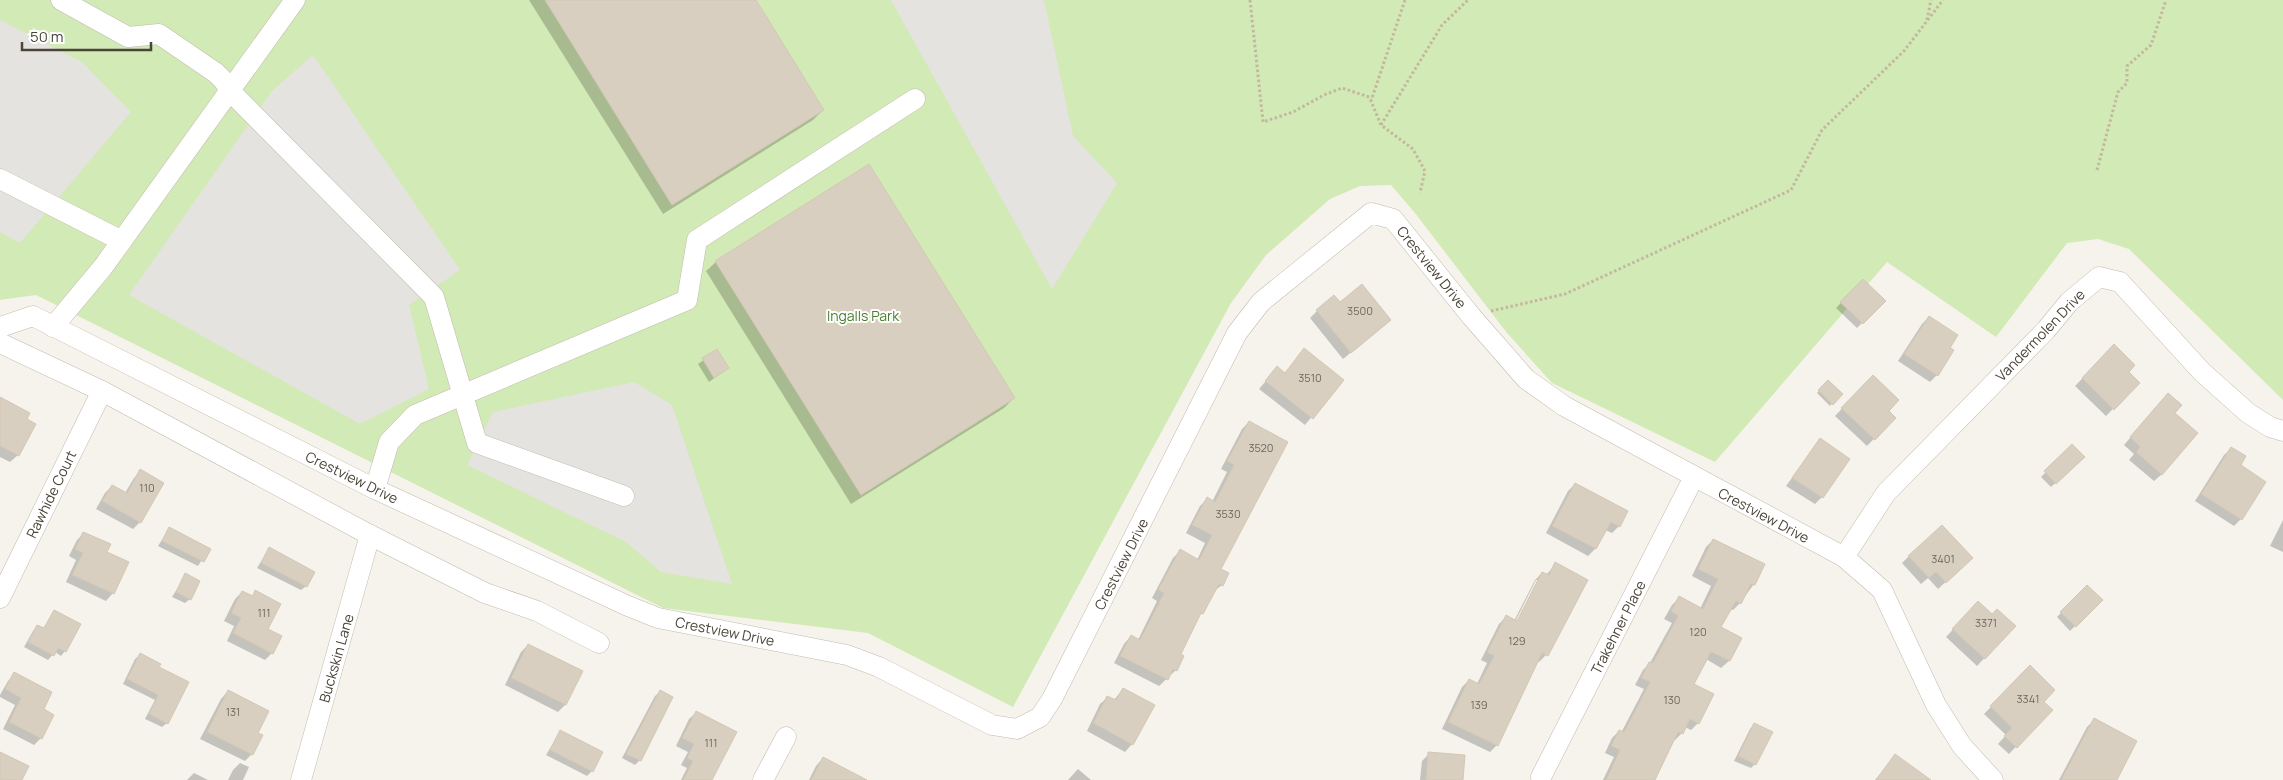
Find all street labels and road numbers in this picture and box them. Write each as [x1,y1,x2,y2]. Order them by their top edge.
street label: Crestview Drive [1393,222,1471,312]
street label: Vandermolen Drive [1991,285,2089,385]
street label: Crestview Drive [303,446,401,508]
street label: Rawhide Court [22,447,81,541]
street label: Crestview Drive [1715,483,1813,547]
street label: Crestview Drive [1090,515,1152,613]
street label: Trakehner Place [1586,577,1650,677]
street label: Buckskin Lane [314,611,358,705]
street label: Crestview Drive [674,612,776,650]

